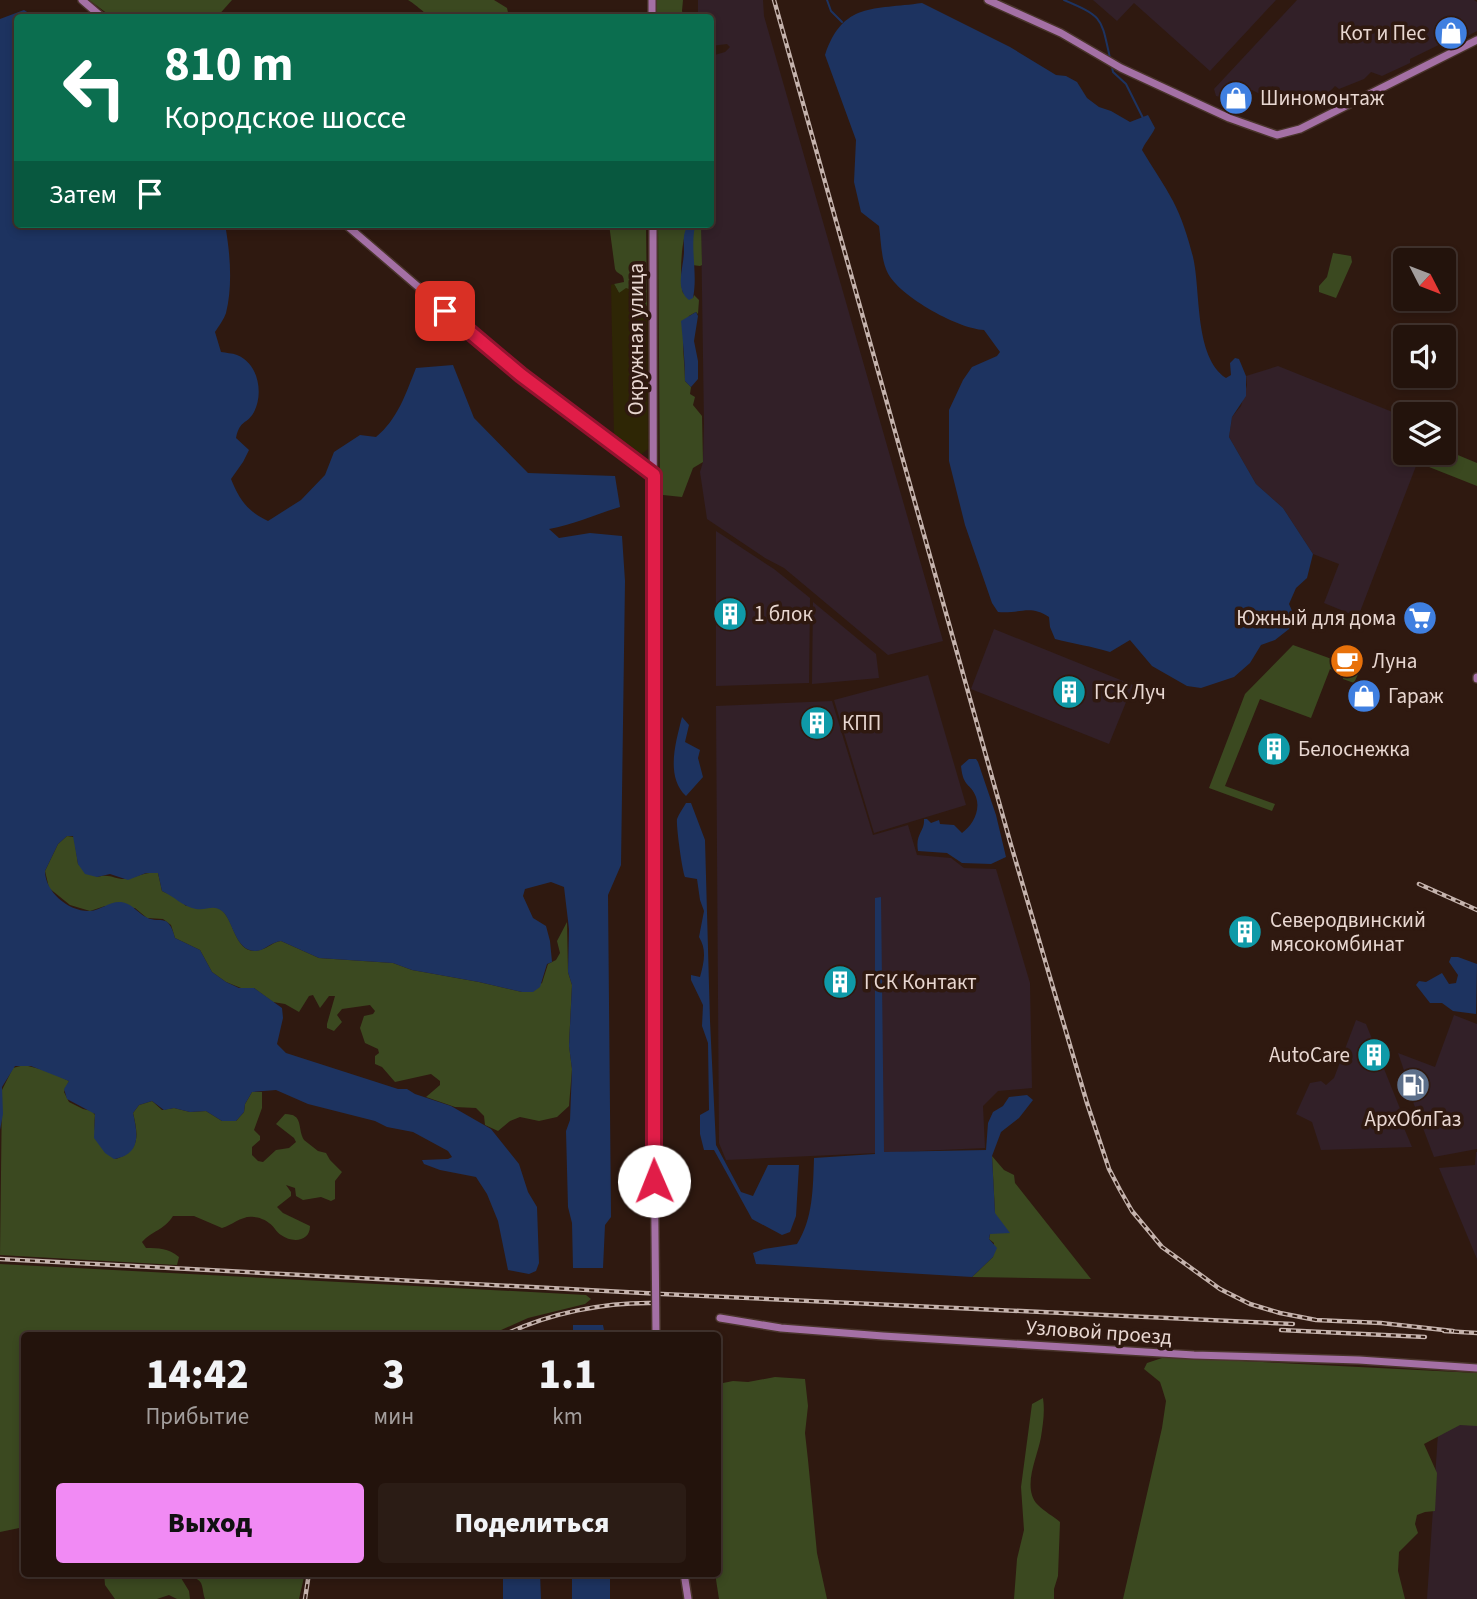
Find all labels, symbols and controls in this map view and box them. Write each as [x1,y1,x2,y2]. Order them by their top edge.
shop icon: Кот и Пес [1432,14,1470,52]
place label: Кот и Пес [1340,18,1426,48]
text: 810 m [164,30,293,100]
icon: left [49,42,140,133]
shop icon: Шиномонтаж [1217,79,1255,117]
place label: Шиномонтаж [1260,83,1385,113]
text: Кородское шоссе [164,95,406,141]
icon: arrive [131,175,169,213]
text: Затем [49,176,117,213]
north arrow [1393,248,1456,312]
map controls [1393,248,1456,465]
street label: Окружная улица [621,263,651,415]
pin [415,281,475,341]
icon: arrive [426,292,464,330]
button: sound [1393,325,1456,388]
button: layers [1393,402,1456,465]
building icon: 1 блок [711,595,749,633]
place label: 1 блок [754,599,813,629]
supermarket icon: Южный для дома [1401,599,1439,637]
place label: Южный для дома [1236,603,1396,633]
cafe icon: Луна [1328,642,1366,680]
place label: Луна [1372,646,1417,676]
building icon: ГСК Луч [1050,673,1088,711]
place label: ГСК Луч [1094,677,1166,707]
shop icon: Гараж [1345,677,1383,715]
place label: Гараж [1388,681,1444,711]
building icon: КПП [798,704,836,742]
place label: КПП [842,708,881,738]
building icon: Белоснежка [1255,730,1293,768]
place label: Белоснежка [1298,734,1410,764]
place label: Северодвинский мясокомбинат [1270,905,1426,959]
building icon: Северодвинский мясокомбинат [1226,913,1264,951]
building icon: ГСК Контакт [821,963,859,1001]
place label: ГСК Контакт [864,967,977,997]
building icon: AutoCare [1355,1036,1393,1074]
place label: AutoCare [1269,1040,1350,1070]
fuel station icon: АрхОблГаз [1394,1066,1432,1104]
place label: АрхОблГаз [1365,1104,1461,1134]
position arrow [617,1144,691,1218]
street label: Узловой проезд [1025,1312,1173,1352]
text: 14:42 [146,1345,249,1405]
text: 3 [383,1345,405,1405]
text: 1.1 [539,1345,596,1405]
text: Прибытие [146,1400,249,1433]
text: мин [374,1400,414,1433]
text: km [552,1400,583,1433]
button: Выход [56,1483,364,1563]
button: Поделиться [378,1483,686,1563]

